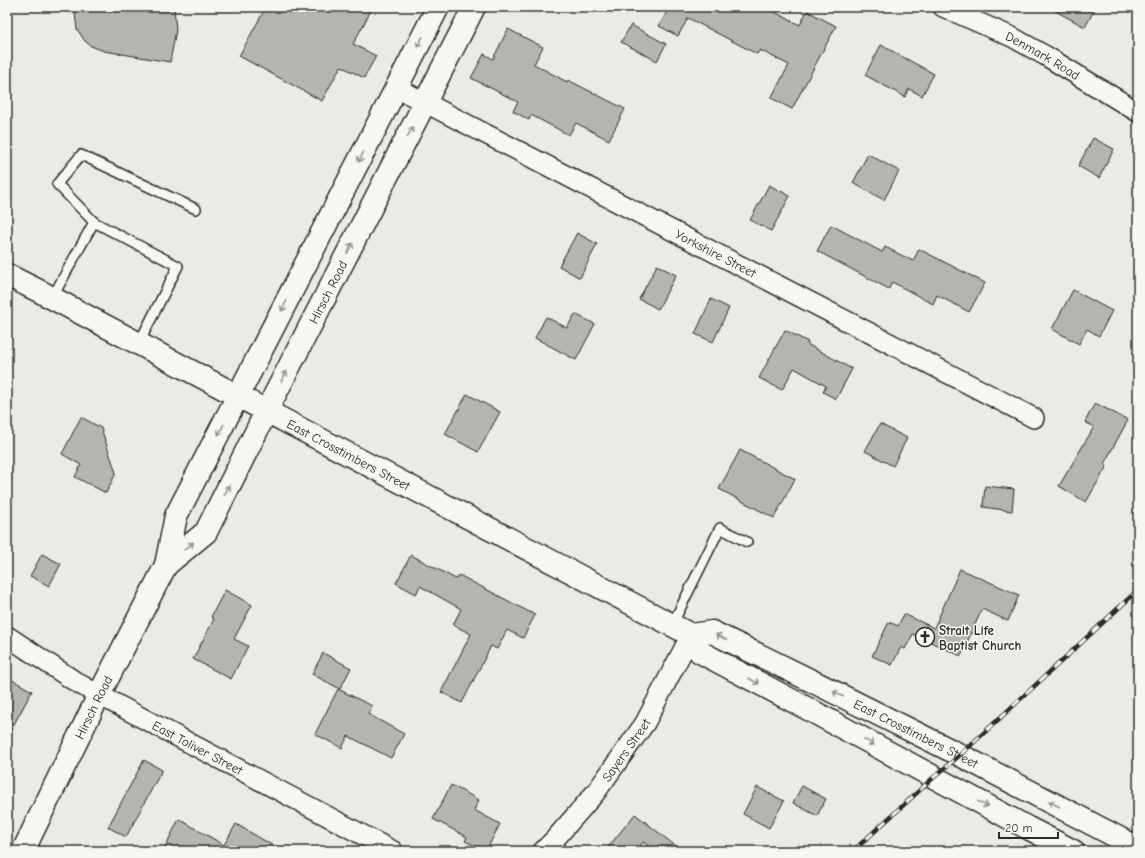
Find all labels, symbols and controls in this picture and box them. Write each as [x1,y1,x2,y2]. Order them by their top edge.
street label: Denmark Road [1004,28,1083,82]
one-way arrow [416,35,423,47]
one-way arrow [407,126,414,138]
one-way arrow [357,151,364,163]
street label: Yorkshire Street [673,226,760,281]
one-way arrow [347,242,355,254]
street label: Hirsch Road [305,258,350,326]
one-way arrow [280,300,287,312]
one-way arrow [281,370,289,382]
street label: East Crosstimbers Street [285,416,414,494]
one-way arrow [217,424,224,436]
one-way arrow [224,484,231,496]
one-way arrow [184,541,194,551]
place label: Strait Life Baptist Church [939,623,1021,653]
church icon: Strait Life Baptist Church [914,626,936,648]
one-way arrow [716,633,728,640]
street label: Hirsch Road [71,673,115,741]
one-way arrow [748,678,760,685]
one-way arrow [833,690,845,697]
street label: East Crosstimbers Street [851,696,982,771]
street label: Sayers Street [598,715,654,784]
street label: East Toliver Street [150,717,246,778]
one-way arrow [863,739,875,747]
one-way arrow [1048,800,1060,807]
one-way arrow [977,801,989,809]
scale bar [999,814,1058,840]
text: 20 m [1005,821,1033,835]

